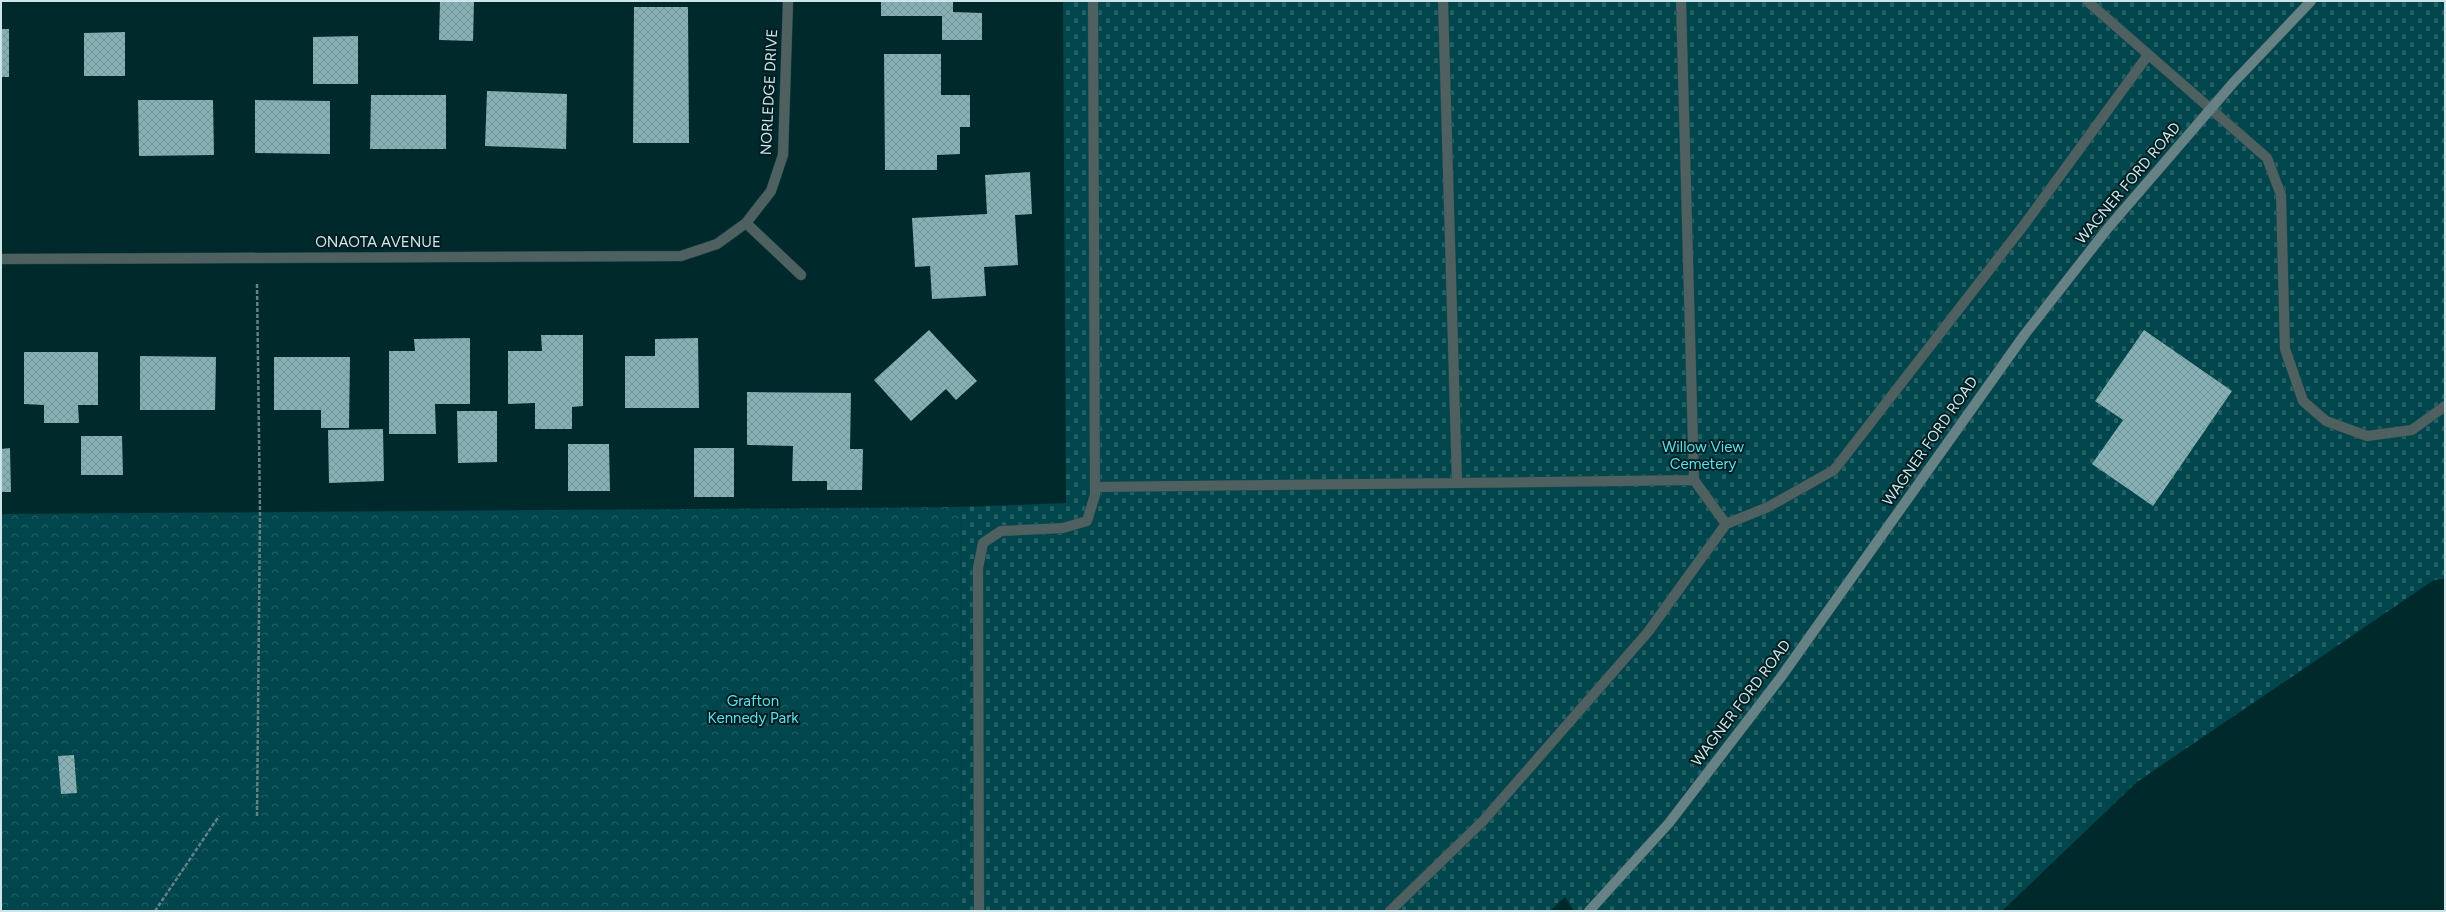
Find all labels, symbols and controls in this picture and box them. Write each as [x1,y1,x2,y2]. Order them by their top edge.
street label: NORLEDGE DRIVE [757,28,781,156]
street label: WAGNER FORD ROAD [2072,118,2184,248]
street label: ONAOTA AVENUE [315,233,441,251]
street label: WAGNER FORD ROAD [1879,373,1981,509]
park label: Willow View Cemetery [1662,438,1744,473]
street label: WAGNER FORD ROAD [1688,636,1794,770]
park label: Grafton Kennedy Park [707,692,799,727]

